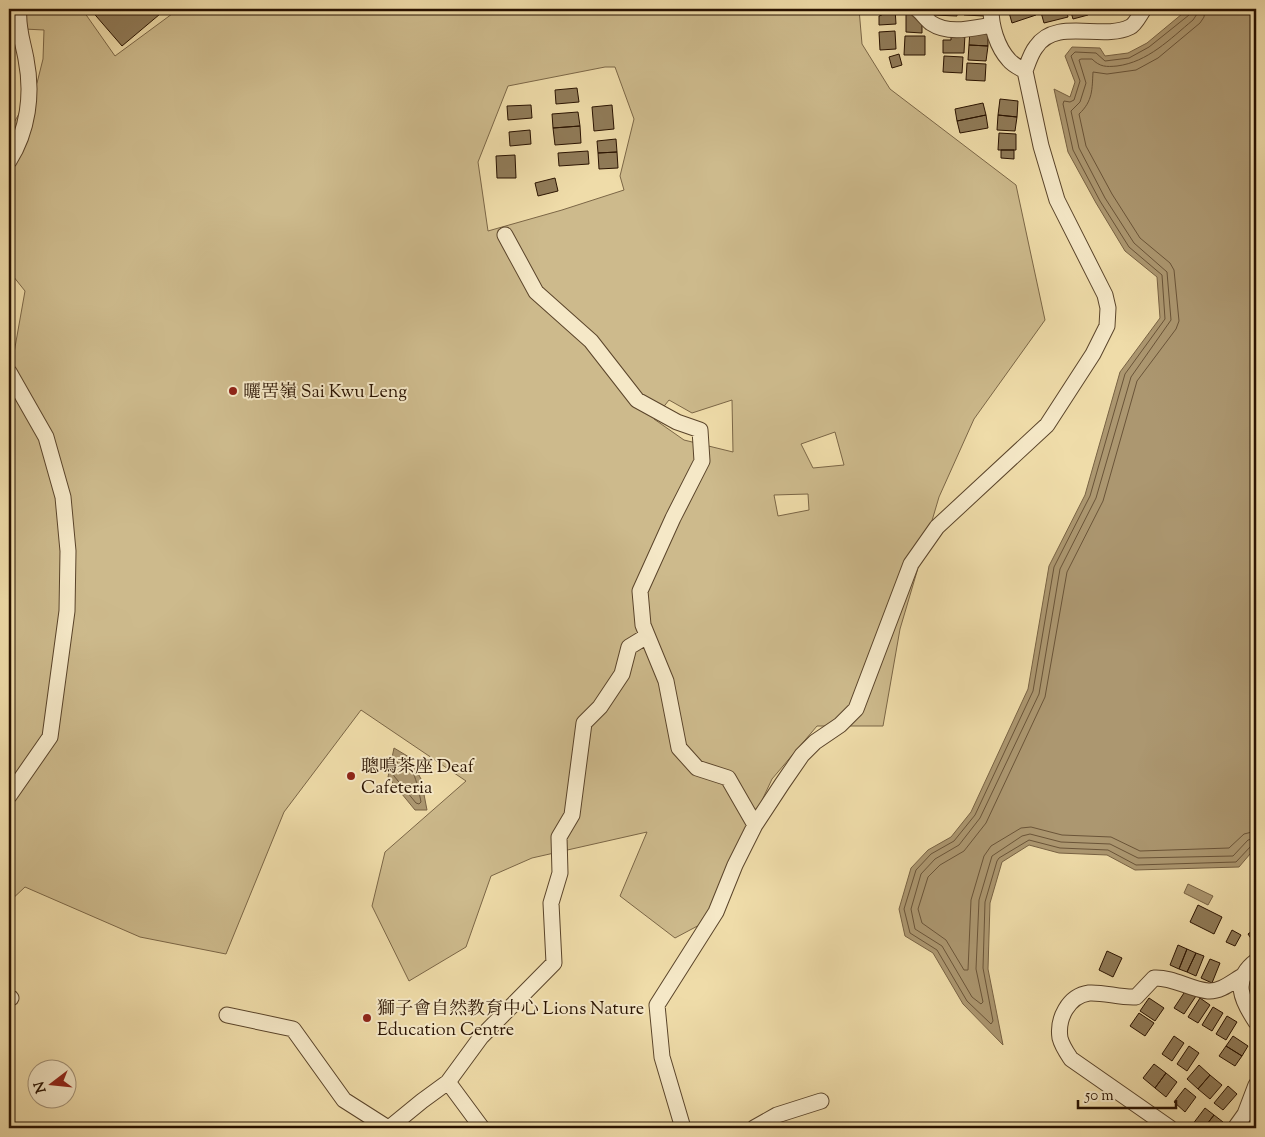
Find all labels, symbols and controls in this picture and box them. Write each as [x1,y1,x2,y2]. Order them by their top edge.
place label: 曬罟嶺 Sai Kwu Leng [243,380,407,406]
marker: 曬罟嶺 Sai Kwu Leng [227,385,239,397]
place label: 聰鳴茶座 Deaf Cafeteria [361,755,475,802]
marker: 聰鳴茶座 Deaf Cafeteria [345,770,357,782]
place label: 獅子會自然教育中心 Lions Nature Education Centre [377,997,644,1044]
marker: 獅子會自然教育中心 Lions Nature Education Centre [361,1012,373,1024]
north arrow [28,1060,78,1110]
scale bar [1078,1077,1175,1109]
text: N [30,1079,53,1095]
text: 50 m [1084,1086,1114,1107]

